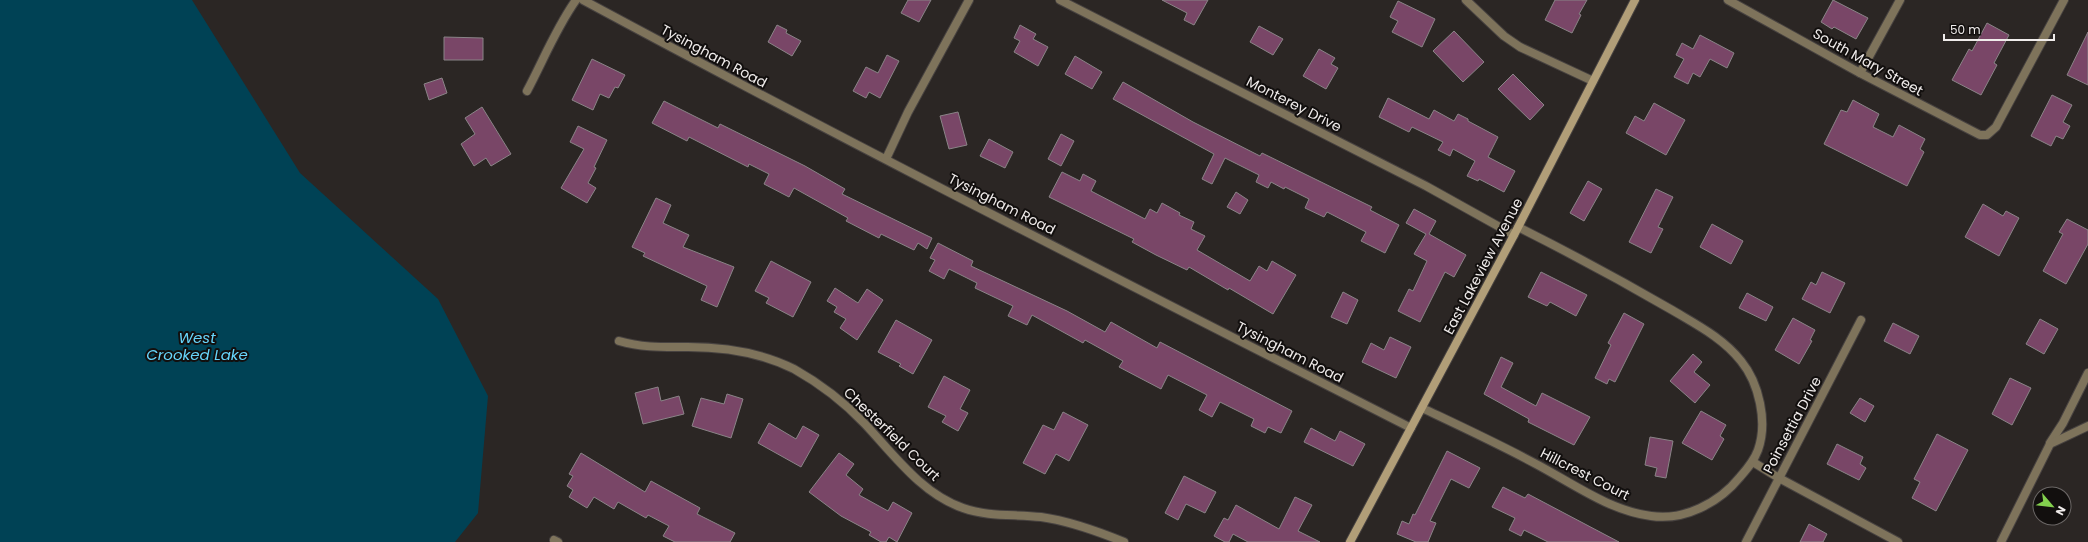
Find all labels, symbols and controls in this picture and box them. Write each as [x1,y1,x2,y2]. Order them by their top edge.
scale bar [1944,16,2054,42]
street label: Tysingham Road [657,20,771,92]
text: 50 m [1950,21,1981,38]
street label: South Mary Street [1809,23,1927,101]
street label: Monterey Drive [1243,71,1345,137]
street label: Tysingham Road [945,168,1059,240]
street label: East Lakeview Avenue [1438,194,1528,338]
street label: Tysingham Road [1233,316,1347,388]
water label: West Crooked Lake [146,327,248,365]
street label: Poinsettia Drive [1758,373,1826,477]
street label: Chesterfield Court [839,383,945,485]
street label: Hillcrest Court [1537,443,1633,505]
north arrow [2032,486,2072,526]
text: N [2052,503,2070,518]

